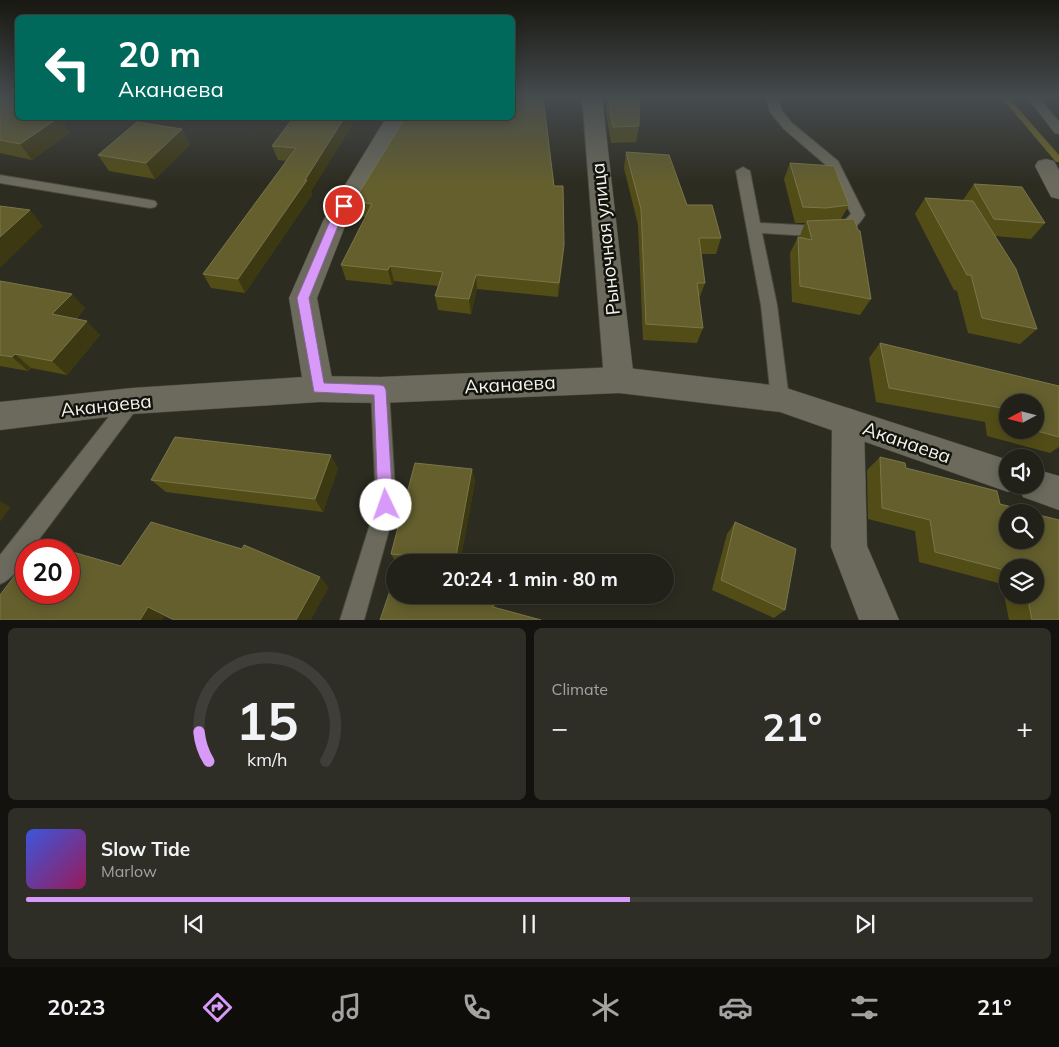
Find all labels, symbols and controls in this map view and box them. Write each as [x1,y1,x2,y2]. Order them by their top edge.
text: 20 m [118,32,201,76]
icon: left [35,35,100,100]
text: Аканаева [118,75,224,103]
street label: Рыночная улица [585,162,625,316]
pin [323,185,365,227]
icon: arrive [330,192,358,220]
street label: Аканаева [464,370,556,398]
street label: Аканаева [59,388,153,422]
north arrow [999,394,1044,439]
map controls [999,394,1044,604]
street label: Аканаева [860,416,954,468]
button: sound [999,449,1044,494]
position arrow [359,478,411,530]
button: search [999,504,1044,549]
speed limit sign: 20 [15,539,80,604]
button: layers [999,559,1044,604]
text: 20:24 · 1 min · 80 m [442,567,618,591]
text: Climate [552,679,608,699]
text: 15 [236,688,298,753]
text: 21° [762,703,822,751]
text: − [552,710,568,745]
text: + [1016,710,1033,745]
text: km/h [247,748,287,770]
text: Slow Tide [101,837,190,861]
text: Marlow [101,861,157,881]
icon: previous [180,910,208,938]
icon: pause [515,910,543,938]
icon: next [851,910,879,938]
icon: directions [200,990,235,1025]
icon: music [329,990,364,1025]
icon: phone [459,990,494,1025]
icon: climate [588,990,623,1025]
icon: car [718,990,753,1025]
icon: filters [847,990,882,1025]
text: 20:23 [47,993,106,1021]
text: 21° [977,993,1012,1021]

